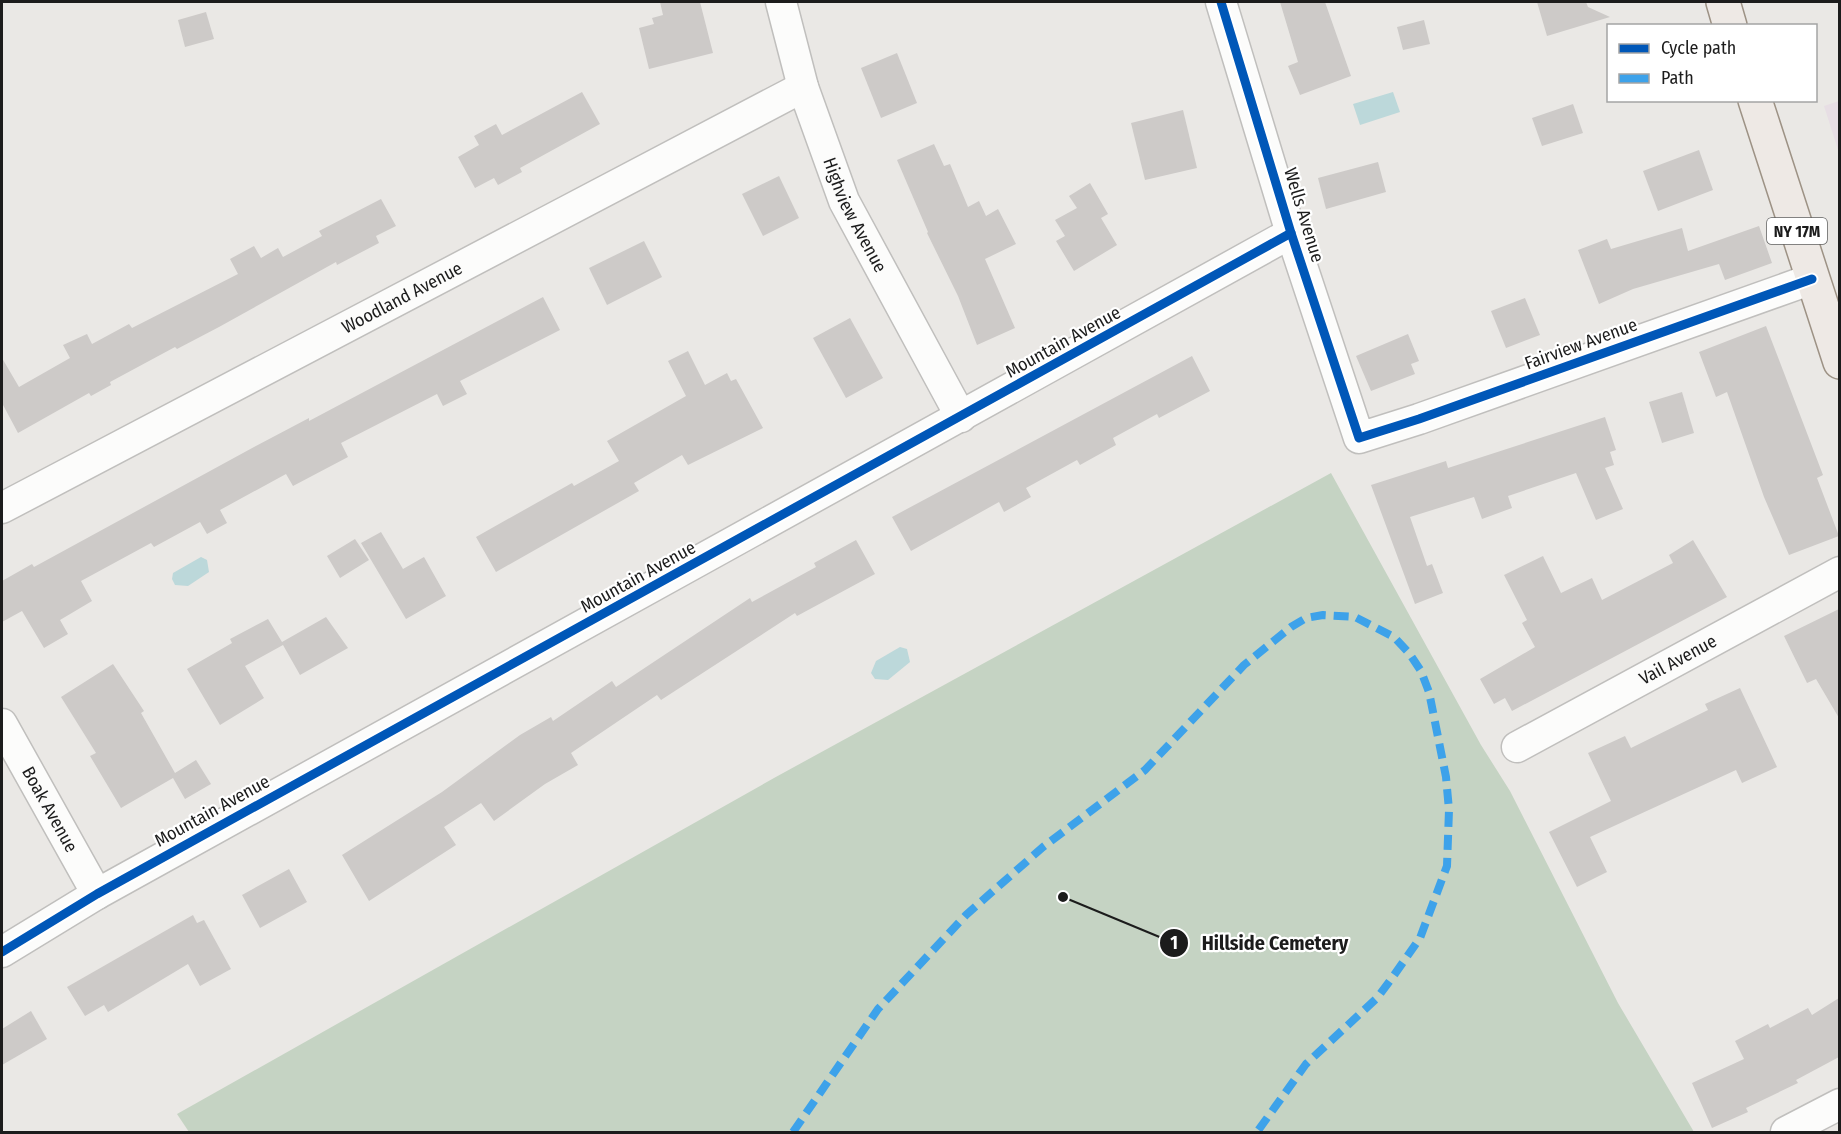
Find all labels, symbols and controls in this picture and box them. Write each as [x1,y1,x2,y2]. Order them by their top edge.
legend [1607,24,1817,102]
text: Cycle path [1661,37,1736,59]
text: Path [1661,67,1694,89]
street label: Highview Avenue [818,155,892,276]
street label: Wells Avenue [1279,165,1329,265]
road number: NY 17M [1767,218,1827,244]
street label: Woodland Avenue [338,257,466,338]
street label: Mountain Avenue [1002,301,1124,383]
street label: Fairview Avenue [1522,313,1640,375]
street label: Mountain Avenue [577,536,699,618]
street label: Vail Avenue [1635,630,1721,690]
street label: Boak Avenue [17,763,83,856]
street label: Mountain Avenue [151,770,273,852]
callout: Hillside Cemetery [1159,924,1360,962]
text: Hillside Cemetery [1202,931,1349,955]
text: 1 [1170,932,1178,954]

